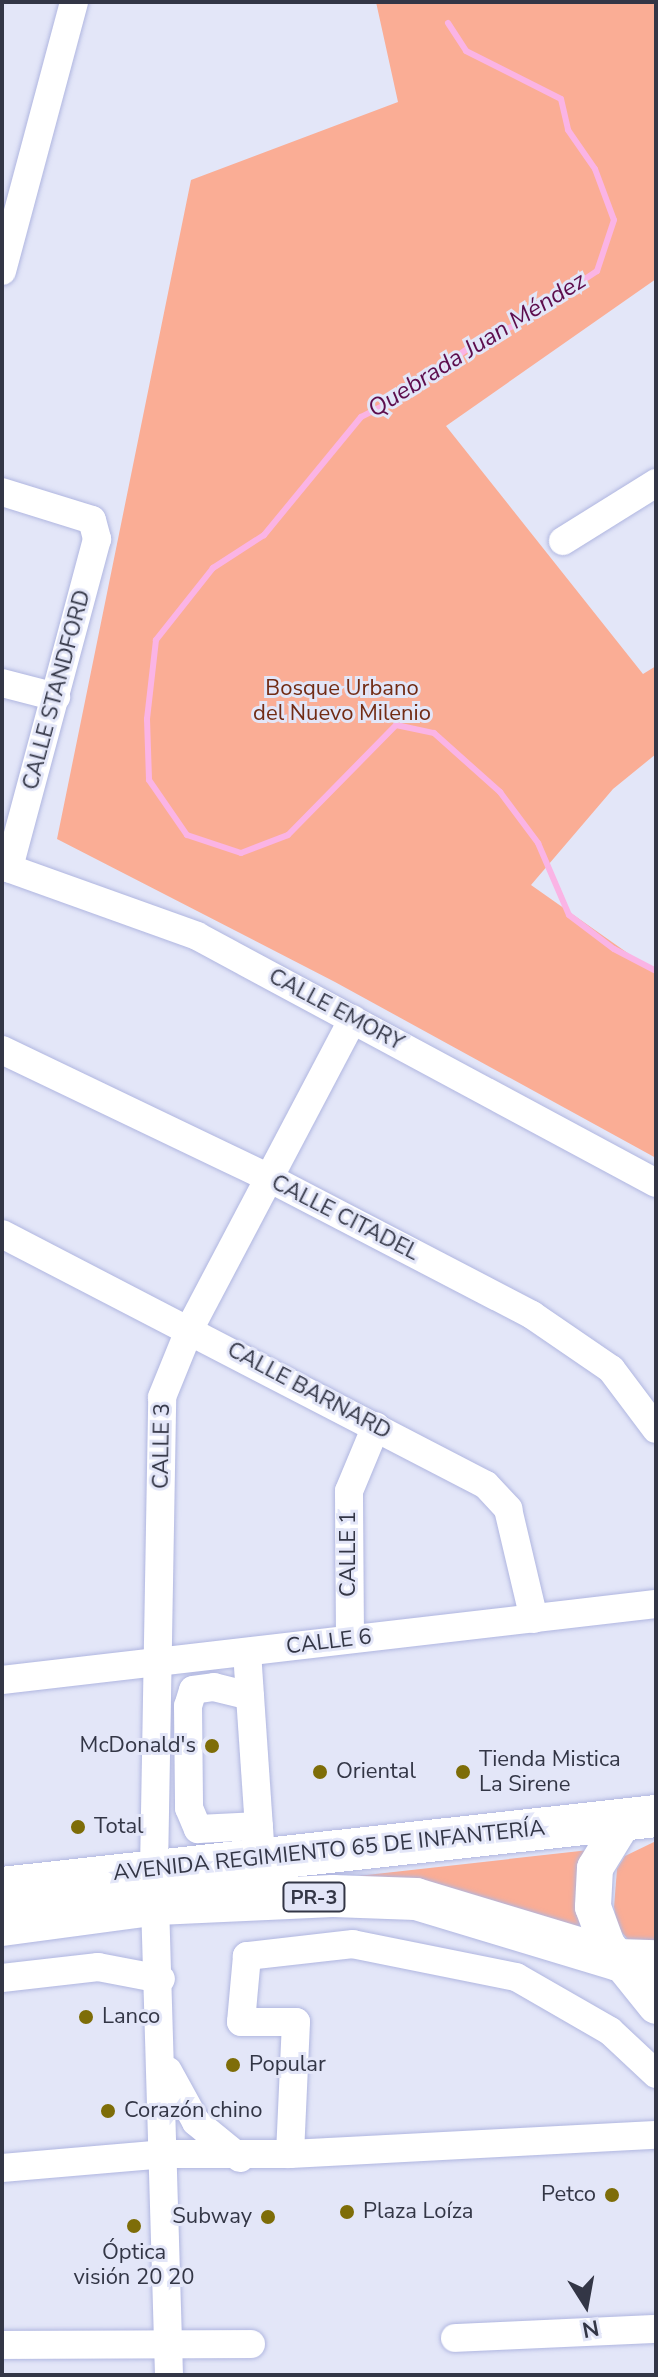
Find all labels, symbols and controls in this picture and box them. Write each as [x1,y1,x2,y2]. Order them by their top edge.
water label: Quebrada Juan Méndez [363,266,591,424]
street label: CALLE STANDFORD [18,587,96,793]
park label: Bosque Urbano del Nuevo Milenio [253,675,431,726]
street label: CALLE EMORY [264,963,408,1057]
street label: CALLE CITADEL [267,1169,423,1267]
street label: CALLE BARNARD [223,1337,395,1445]
street label: CALLE 3 [148,1403,176,1489]
street label: CALLE 1 [336,1511,362,1597]
street label: CALLE 6 [285,1624,373,1660]
place label: McDonald's [80,1733,196,1759]
marker: McDonald's [203,1737,221,1755]
place label: Tienda Mistica La Sirene [479,1746,621,1798]
place label: Oriental [336,1759,416,1785]
marker: Oriental [311,1763,329,1781]
marker: Tienda Mistica La Sirene [454,1763,472,1781]
place label: Total [94,1814,144,1840]
street label: AVENIDA REGIMIENTO 65 DE INFANTERÍA [112,1815,546,1887]
marker: Total [69,1818,87,1836]
road number: PR-3 [282,1881,346,1913]
place label: Lanco [102,2004,160,2030]
marker: Lanco [77,2008,95,2026]
place label: Popular [249,2052,326,2078]
marker: Popular [224,2056,242,2074]
place label: Corazón chino [124,2098,263,2124]
marker: Corazón chino [99,2102,117,2120]
place label: Petco [541,2182,596,2208]
marker: Petco [603,2186,621,2204]
place label: Plaza Loíza [363,2199,473,2225]
marker: Plaza Loíza [338,2203,356,2221]
place label: Subway [172,2204,252,2230]
marker: Subway [259,2208,277,2226]
marker: Óptica visión 20 20 [125,2217,143,2235]
place label: Óptica visión 20 20 [74,2239,194,2290]
north arrow [546,2265,626,2345]
text: N [580,2312,602,2345]

